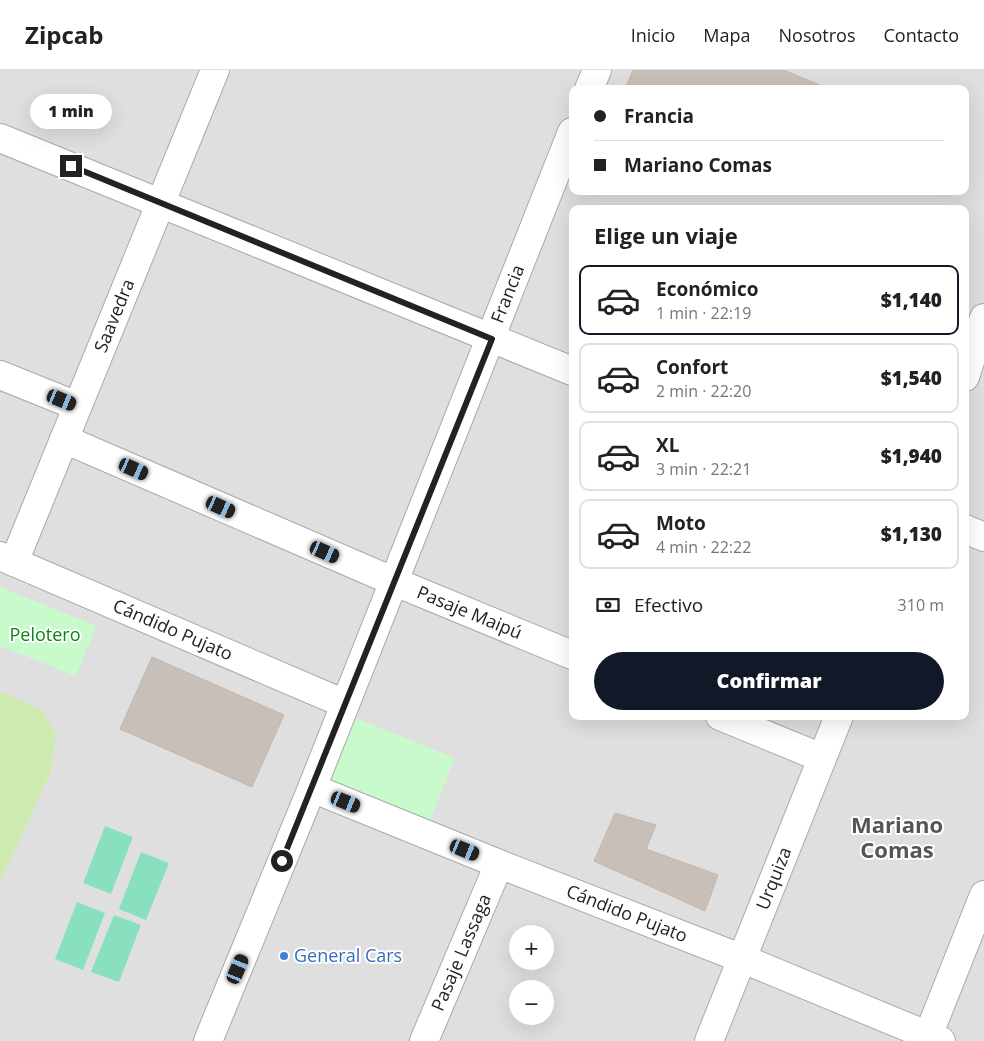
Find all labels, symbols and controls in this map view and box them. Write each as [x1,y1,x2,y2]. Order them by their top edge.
text: Zipcab [25,18,103,51]
text: Inicio [631,23,675,47]
text: Mapa [703,23,751,47]
text: Nosotros [779,23,856,47]
text: Contacto [884,23,959,47]
callout: 1 min [30,93,112,128]
text: 1 min [48,100,94,122]
text: Francia [624,103,694,129]
text: Mariano Comas [624,152,772,178]
route end [60,155,82,177]
text: Elige un viaje [594,220,738,250]
street label: Francia [485,261,529,326]
street label: Saavedra [88,275,139,356]
text: Económico [656,276,758,302]
icon: car [596,278,641,323]
text: $1,140 [881,287,942,313]
text: 1 min · 22:19 [656,302,751,324]
text: Confort [656,354,728,380]
icon: car [596,356,641,401]
text: $1,540 [881,365,942,391]
text: 2 min · 22:20 [656,380,751,402]
car [45,387,78,413]
text: XL [656,432,679,458]
icon: car [596,434,641,479]
text: $1,940 [881,443,942,469]
car [117,456,150,482]
text: 3 min · 22:21 [656,458,751,480]
car [204,494,237,520]
text: Moto [656,510,706,536]
icon: car [596,512,641,557]
text: $1,130 [881,521,942,547]
text: 4 min · 22:22 [656,536,751,558]
car [308,539,341,565]
street label: Pasaje Maipú [414,579,526,644]
icon: cash [594,591,622,619]
text: Efectivo [634,592,703,618]
street label: Cándido Pujato [110,593,237,665]
text: 310 m [898,594,944,616]
park label: Pelotero [9,622,81,646]
button: Confirmar [594,652,944,710]
car [329,789,362,815]
district label: Mariano Comas [851,809,943,864]
car [448,837,481,863]
street label: Urquiza [750,843,796,913]
route start [271,850,293,872]
street label: Cándido Pujato [563,878,691,947]
street label: Pasaje Lassaga [425,890,496,1015]
map controls [509,925,554,1025]
button: + [509,925,554,970]
place label: General Cars [294,943,402,967]
marker: General Cars [278,950,290,962]
car [225,952,250,986]
button: − [509,980,554,1025]

